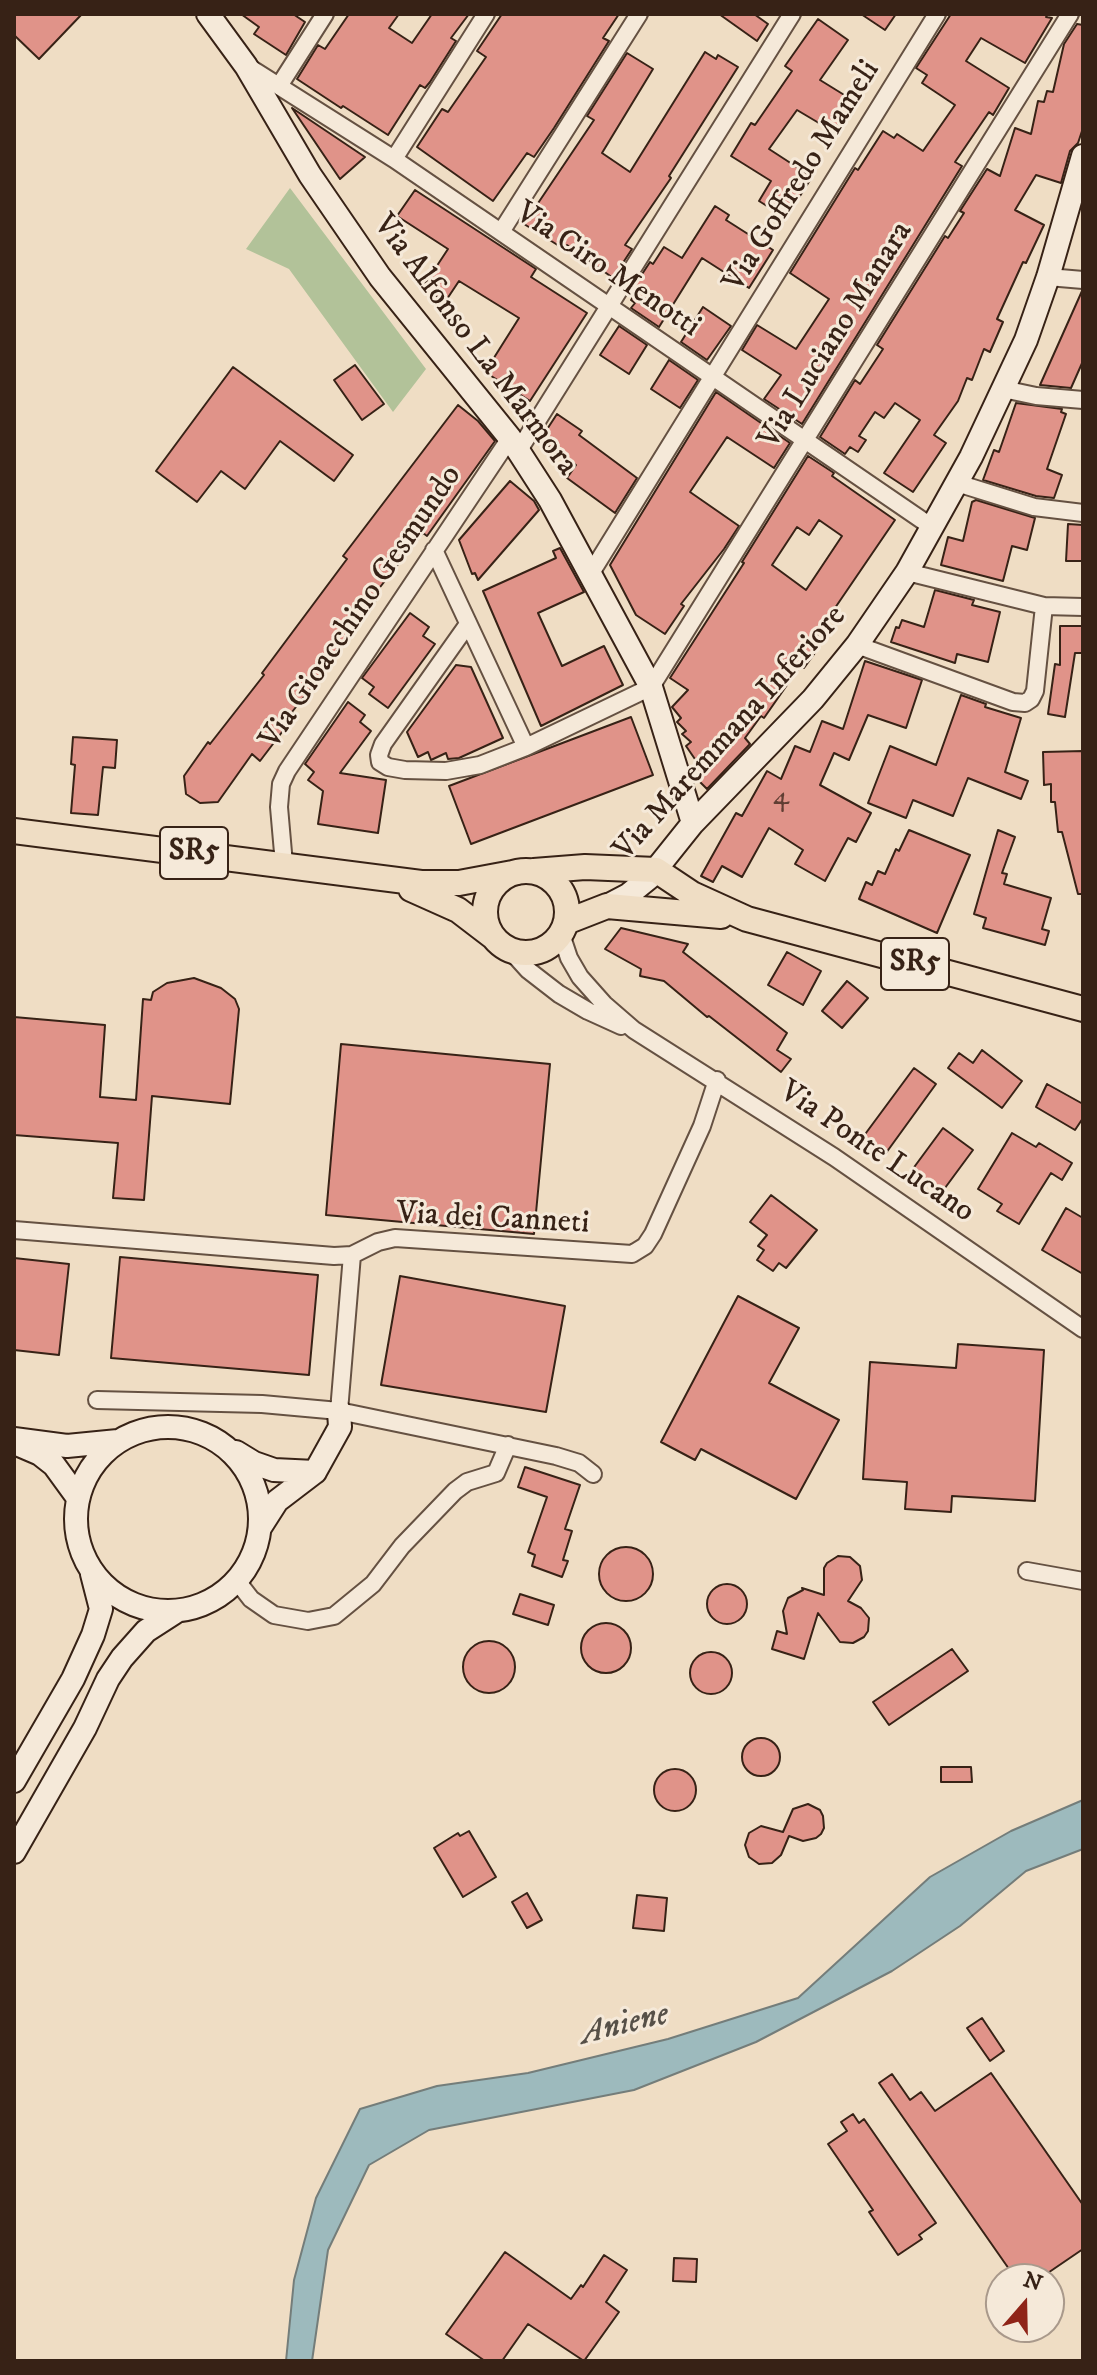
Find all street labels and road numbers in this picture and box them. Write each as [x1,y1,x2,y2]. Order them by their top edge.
street label: Via Goffredo Mameli [716,54,890,300]
street label: Via Ciro Menotti [507,195,707,347]
street label: Via Alfonso La Marmora [363,208,585,484]
street label: Via Luciano Manara [752,215,922,457]
street label: Via Gioacchino Gesmundo [253,459,471,757]
street label: Via Maremmana Inferiore [606,599,856,869]
road number: SR5 [160,827,228,879]
road number: SR5 [881,938,949,990]
street label: Via Ponte Lucano [771,1074,981,1232]
street label: Via dei Canneti [396,1196,590,1244]

